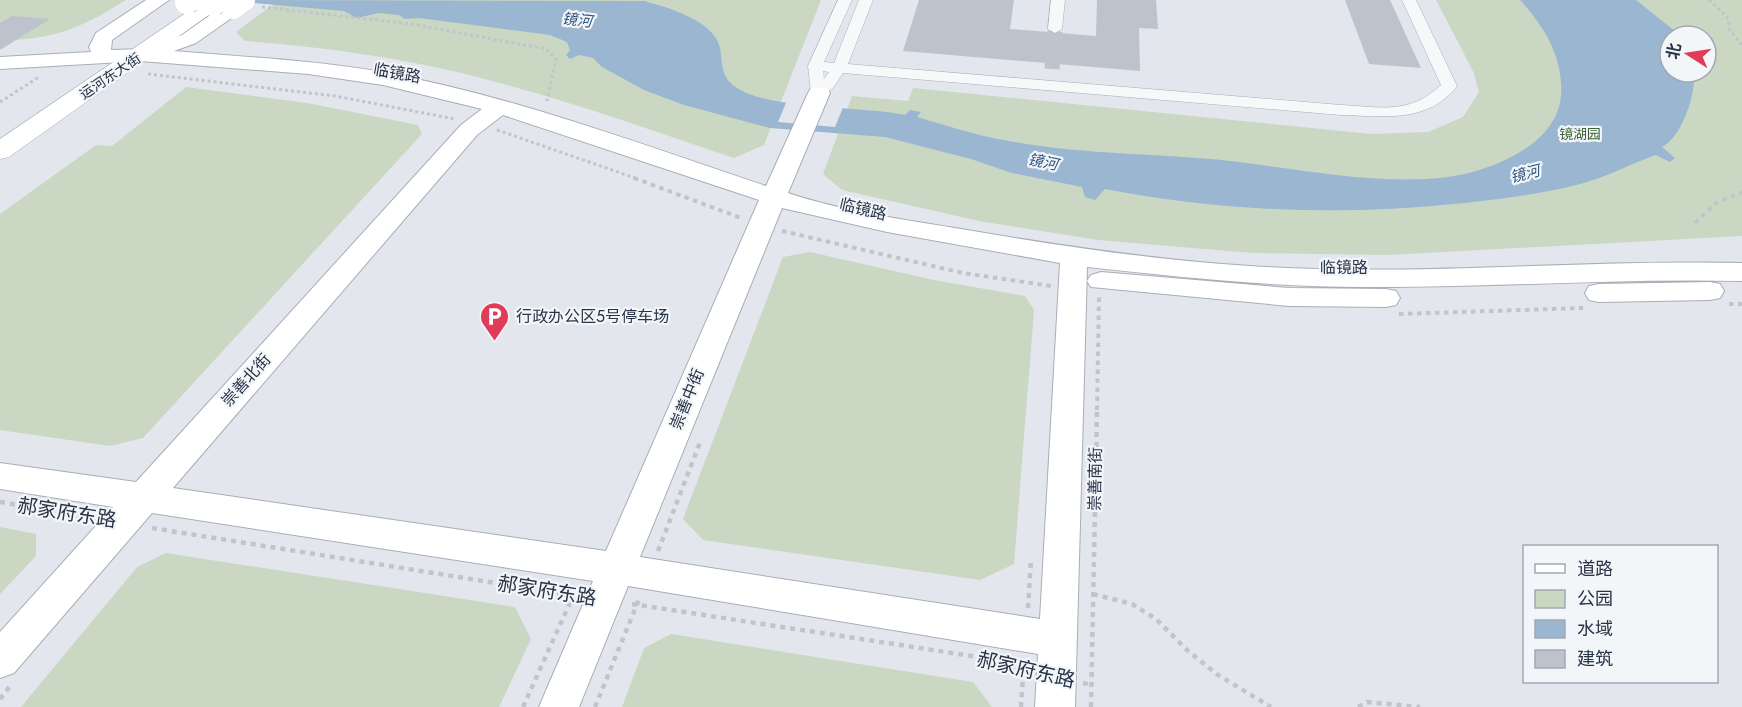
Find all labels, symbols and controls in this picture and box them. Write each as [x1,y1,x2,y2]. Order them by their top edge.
water label: 镜河 [561,7,596,33]
north arrow [1658,24,1718,84]
text: 北 [1661,41,1687,61]
street label: 运河东大街 [75,48,145,104]
street label: 临镜路 [371,58,423,88]
park label: 镜湖园 [1559,124,1601,144]
water label: 镜河 [1026,148,1063,176]
water label: 镜河 [1508,159,1545,188]
street label: 临镜路 [837,192,889,226]
street label: 临镜路 [1320,256,1368,279]
parking icon: 行政办公区5号停车场 [479,300,511,342]
place label: 行政办公区5号停车场 [516,305,669,328]
street label: 崇善北街 [216,349,276,411]
street label: 崇善中街 [664,365,710,433]
street label: 崇善南街 [1083,447,1107,511]
street label: 郝家府东路 [15,491,119,535]
legend [1523,545,1718,683]
text: 道路 [1577,556,1613,582]
street label: 郝家府东路 [495,569,599,613]
text: 公园 [1577,586,1613,612]
text: 水域 [1577,616,1613,642]
street label: 郝家府东路 [974,645,1078,695]
text: 建筑 [1577,646,1613,672]

